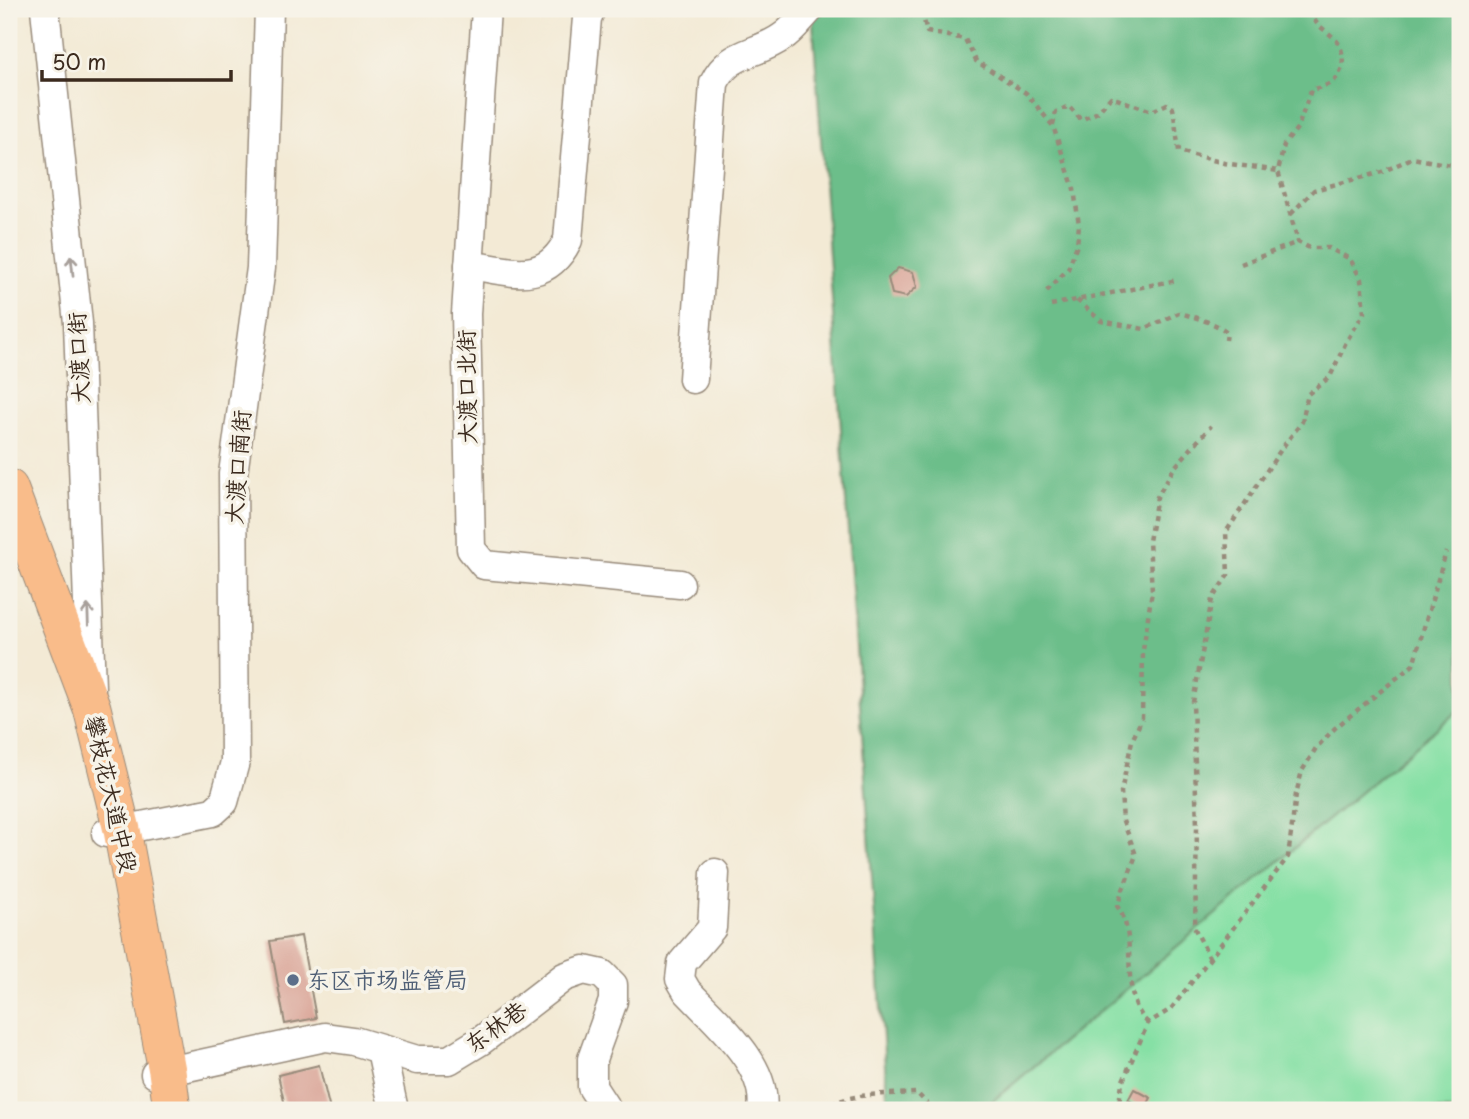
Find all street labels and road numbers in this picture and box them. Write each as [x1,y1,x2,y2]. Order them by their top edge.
street label: 大渡口街 [58,311,97,405]
street label: 大渡口北街 [447,329,484,445]
street label: 大渡口南街 [215,408,258,525]
street label: 攀枝花大道中段 [77,711,148,876]
street label: 东林巷 [457,991,534,1060]

